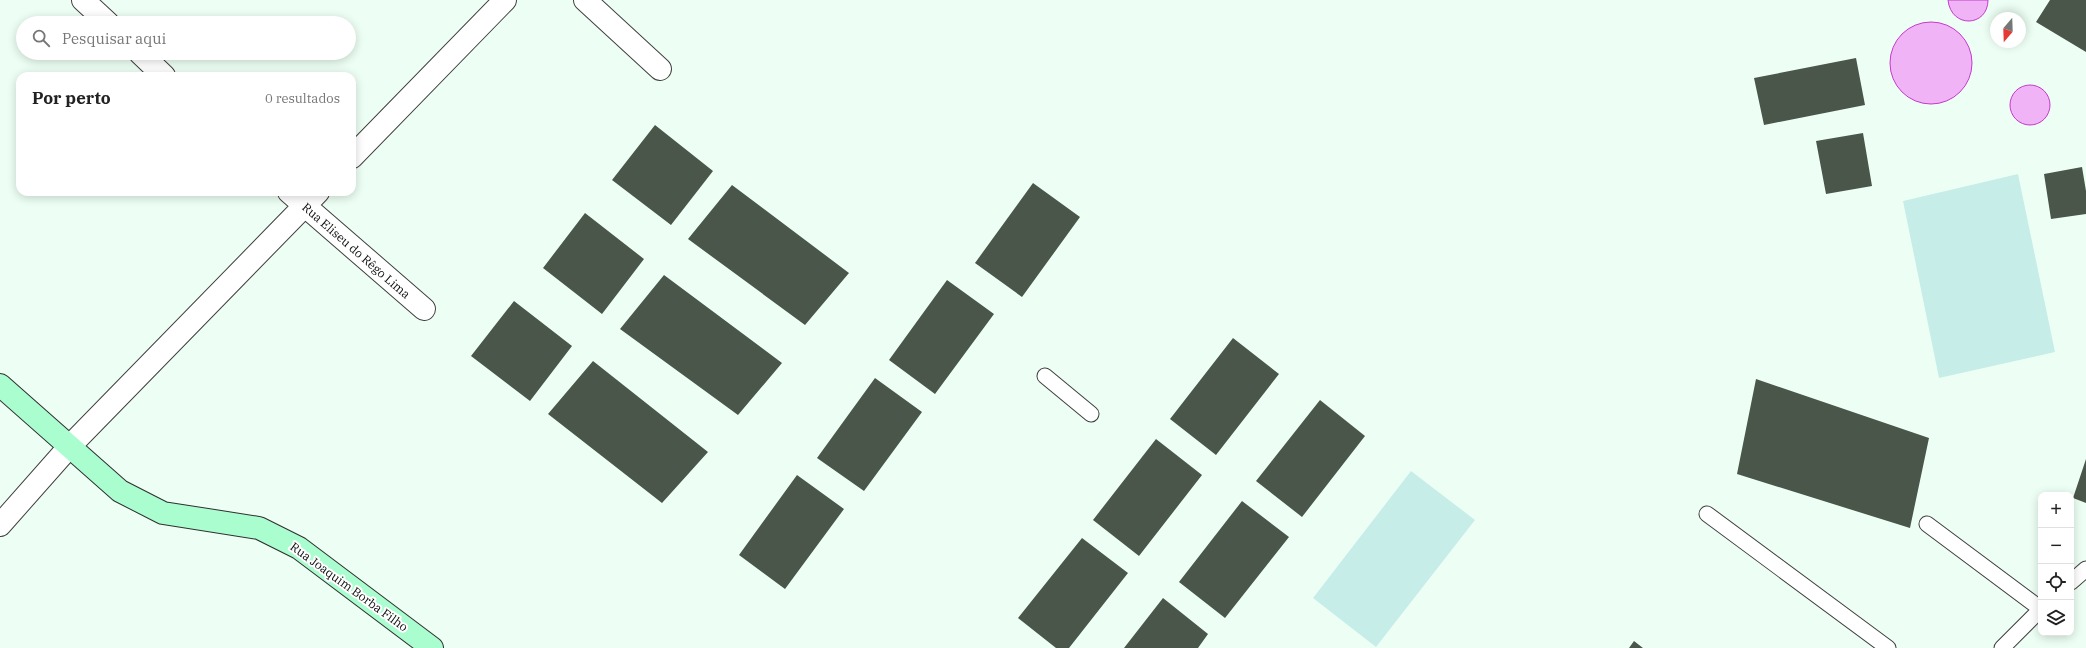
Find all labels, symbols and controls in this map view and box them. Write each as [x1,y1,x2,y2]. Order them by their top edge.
north arrow [1990,12,2026,48]
search box [16,16,356,60]
icon: search [30,27,52,49]
text: Pesquisar aqui [62,29,166,48]
text: Por perto [32,87,111,109]
text: 0 resultados [265,90,340,107]
street label: Rua Eliseu do Rêgo Lima [299,200,414,302]
map controls [2038,492,2074,636]
button: + [2038,492,2074,528]
button: − [2038,528,2074,564]
street label: Rua Joaquim Borba Filho [288,539,411,634]
button: locate [2038,564,2074,600]
button: layers [2038,600,2074,636]

